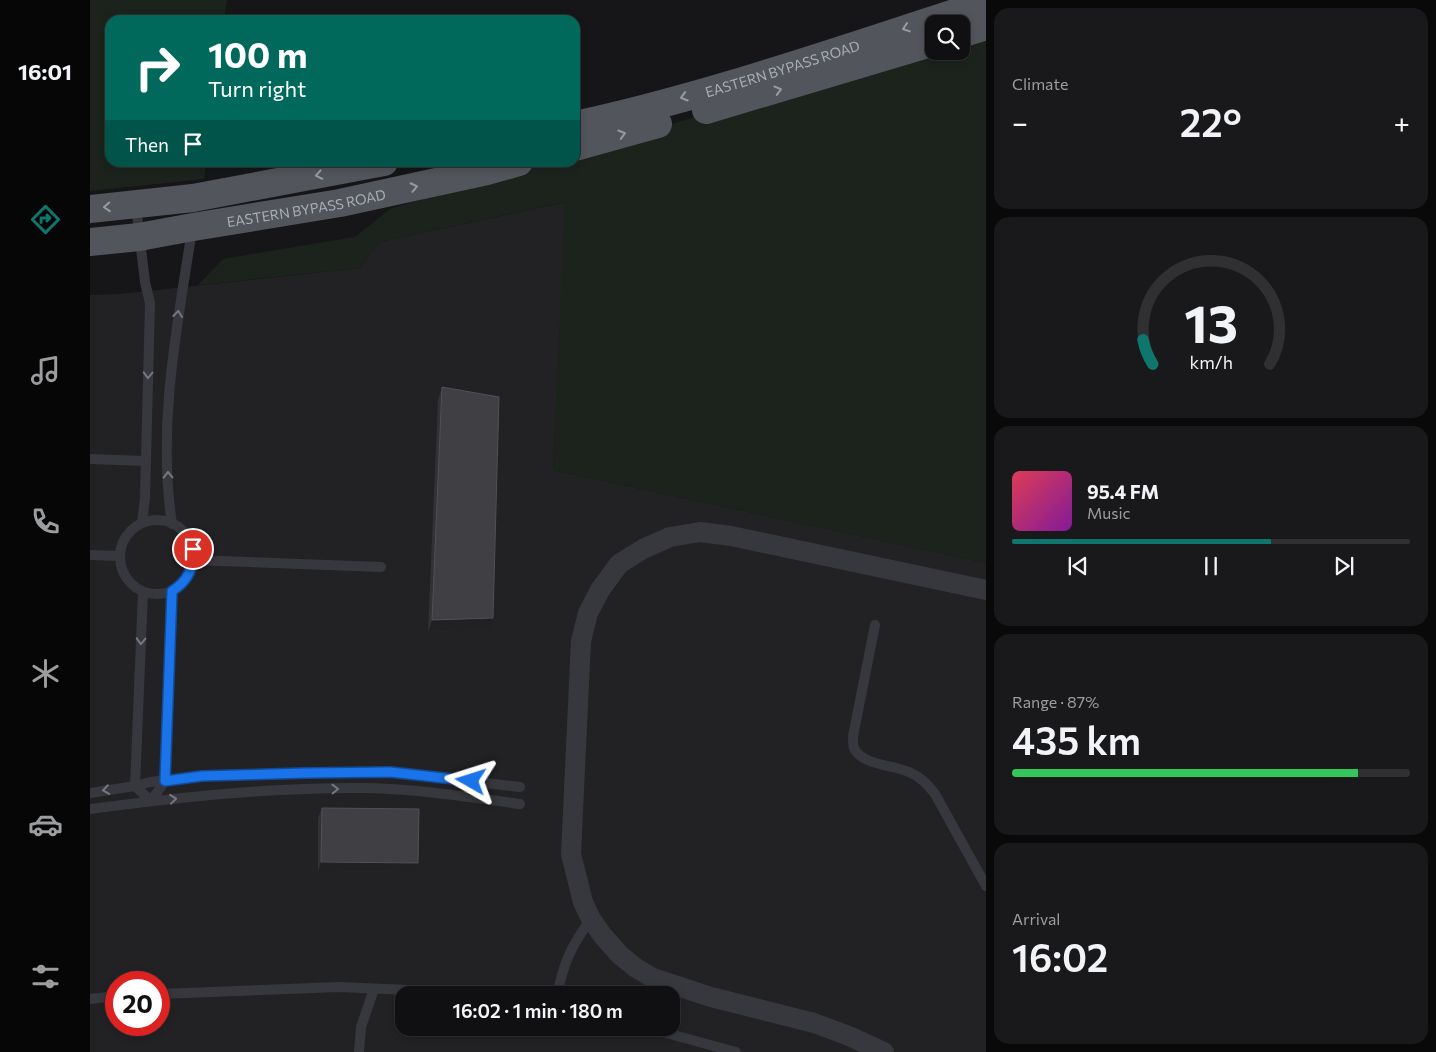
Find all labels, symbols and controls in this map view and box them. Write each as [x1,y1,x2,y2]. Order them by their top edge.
map controls [925,15,970,60]
button: search [925,15,970,60]
one-way arrow [903,23,911,33]
text: 100 m [208,32,308,75]
icon: right [125,35,190,100]
street label: EASTERN BYPASS ROAD [703,36,862,100]
text: 16:01 [18,58,72,85]
text: Climate [1012,74,1068,93]
text: Turn right [208,75,306,102]
one-way arrow [774,85,782,95]
one-way arrow [680,92,689,102]
text: 22° [1180,98,1242,145]
text: − [1012,105,1028,139]
text: + [1394,105,1410,139]
icon: arrive [179,130,207,158]
one-way arrow [617,130,626,140]
text: Then [125,133,169,156]
one-way arrow [315,169,324,179]
one-way arrow [409,182,418,193]
street label: EASTERN BYPASS ROAD [226,185,387,230]
icon: directions [28,202,63,237]
one-way arrow [103,202,111,213]
text: 13 [1184,290,1238,354]
one-way arrow [172,309,183,317]
text: km/h [1189,351,1233,373]
icon: music [28,353,63,388]
one-way arrow [143,371,154,379]
one-way arrow [163,471,173,479]
text: 95.4 FM [1087,480,1159,503]
text: Music [1087,503,1131,522]
icon: phone [28,504,63,539]
pin [172,528,214,570]
icon: arrive [179,535,207,563]
icon: previous [1064,552,1092,580]
icon: pause [1197,552,1225,580]
icon: next [1330,552,1358,580]
one-way arrow [135,637,146,645]
icon: climate [28,656,63,691]
text: Range · 87% [1012,692,1099,711]
text: 435 km [1012,716,1141,763]
position arrow [444,754,496,806]
one-way arrow [332,784,340,794]
one-way arrow [101,785,110,795]
one-way arrow [169,794,177,805]
icon: car [28,807,63,842]
text: Arrival [1012,909,1060,928]
text: 16:02 [1012,933,1108,980]
icon: filters [28,959,63,994]
speed limit sign: 20 [105,971,170,1036]
text: 16:02 · 1 min · 180 m [453,999,622,1022]

